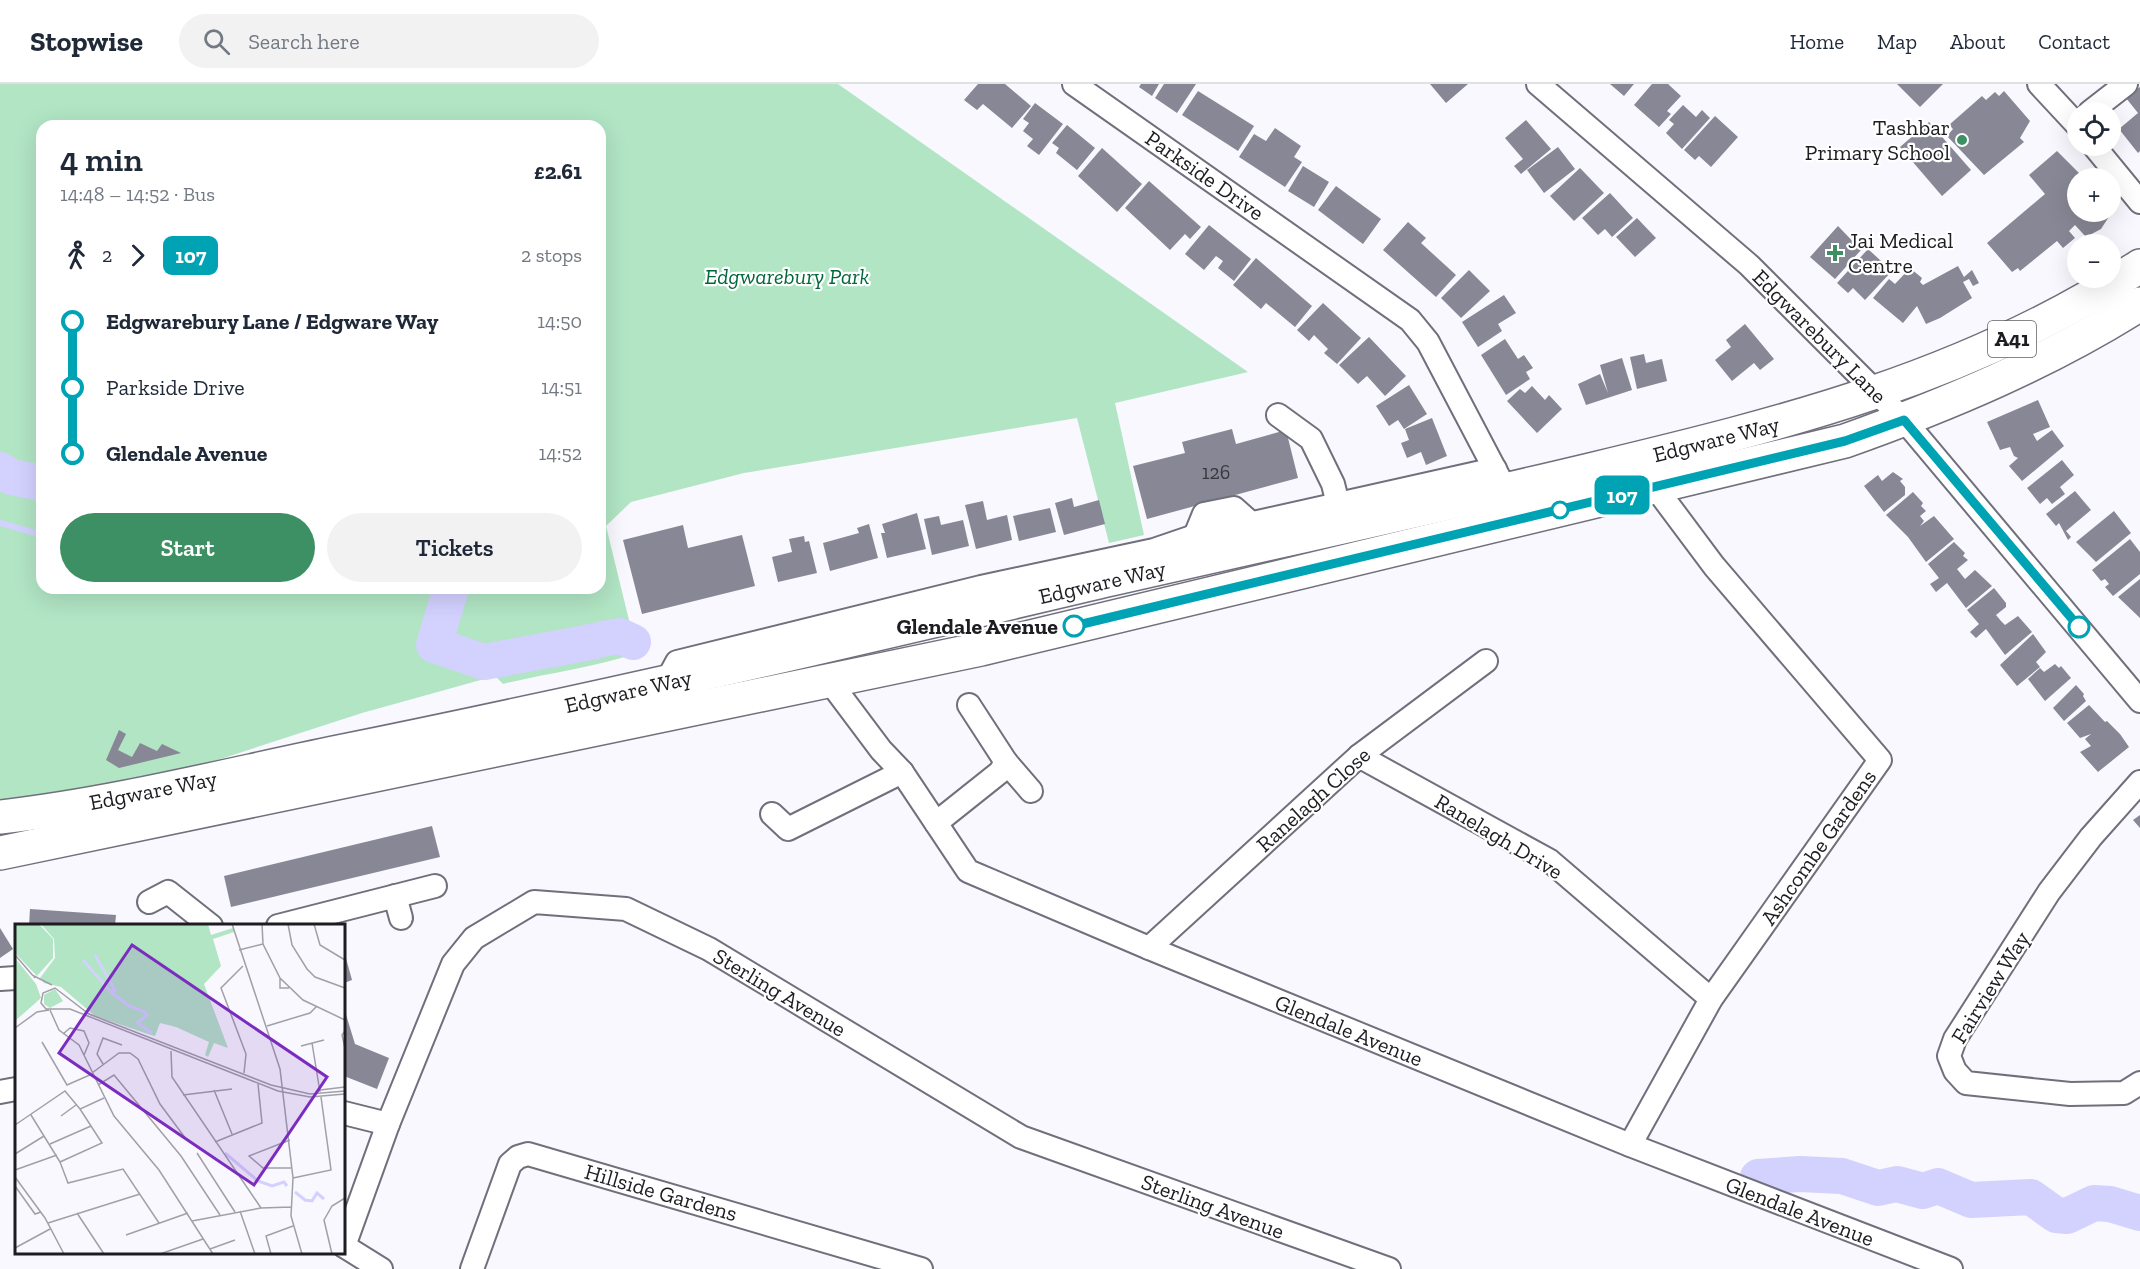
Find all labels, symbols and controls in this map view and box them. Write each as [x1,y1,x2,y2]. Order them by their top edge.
search box [179,14,599,68]
text: Stopwise [30,25,143,58]
icon: search [200,25,233,58]
text: Search here [248,28,360,55]
text: Home [1790,29,1844,54]
text: Map [1877,29,1917,54]
text: About [1950,29,2005,54]
text: Contact [2038,29,2110,54]
map controls [2067,102,2121,288]
button: locate [2067,102,2121,156]
place label: Tashbar Primary School [1805,114,1950,166]
street label: Parkside Drive [1140,125,1269,226]
marker: Tashbar Primary School [1955,133,1969,147]
text: 4 min [60,140,143,179]
text: £2.61 [534,158,582,185]
button: + [2067,168,2121,222]
text: 14:48 – 14:52 · Bus [60,182,215,206]
place label: Jai Medical Centre [1848,227,1953,279]
button: − [2067,234,2121,288]
icon: walk [60,239,93,272]
icon: forward [121,239,154,272]
text: 2 [102,243,112,267]
text: 107 [175,243,206,268]
text: 2 stops [521,243,582,267]
marker: Jai Medical Centre [1826,244,1844,262]
park label: Edgwarebury Park [705,263,870,290]
street label: Edgwarebury Lane [1747,264,1892,409]
text: Edgwarebury Lane / Edgware Way [106,308,438,335]
text: 14:50 [537,309,582,333]
road number: A41 [1988,321,2036,357]
text: Parkside Drive [106,374,245,401]
text: 14:51 [541,375,582,399]
street label: Edgware Way [1650,411,1783,468]
text: Glendale Avenue [106,440,267,467]
text: 14:52 [539,441,582,465]
house number: 126 [1202,460,1230,484]
line badge: 107 [1588,476,1656,514]
text: 107 [1607,483,1637,508]
unlabelled marker [1551,501,1569,519]
button: Start [60,513,315,582]
button: Tickets [327,513,582,582]
street label: Edgware Way [1036,555,1169,610]
place label: Glendale Avenue [897,613,1058,640]
marker: Glendale Avenue [1063,615,1085,637]
unlabelled marker [2068,616,2090,638]
street label: Edgware Way [562,664,695,719]
street label: Ranelagh Close [1251,741,1376,858]
street label: Ashcombe Gardens [1755,764,1882,930]
street label: Edgware Way [87,765,220,816]
street label: Ranelagh Drive [1430,788,1568,885]
inset map [15,924,345,1254]
street label: Fairview Way [1945,926,2036,1048]
street label: Sterling Avenue [708,942,851,1043]
street label: Glendale Avenue [1271,989,1427,1072]
street label: Hillside Gardens [581,1158,740,1227]
street label: Sterling Avenue [1138,1168,1288,1245]
street label: Glendale Avenue [1722,1171,1878,1252]

